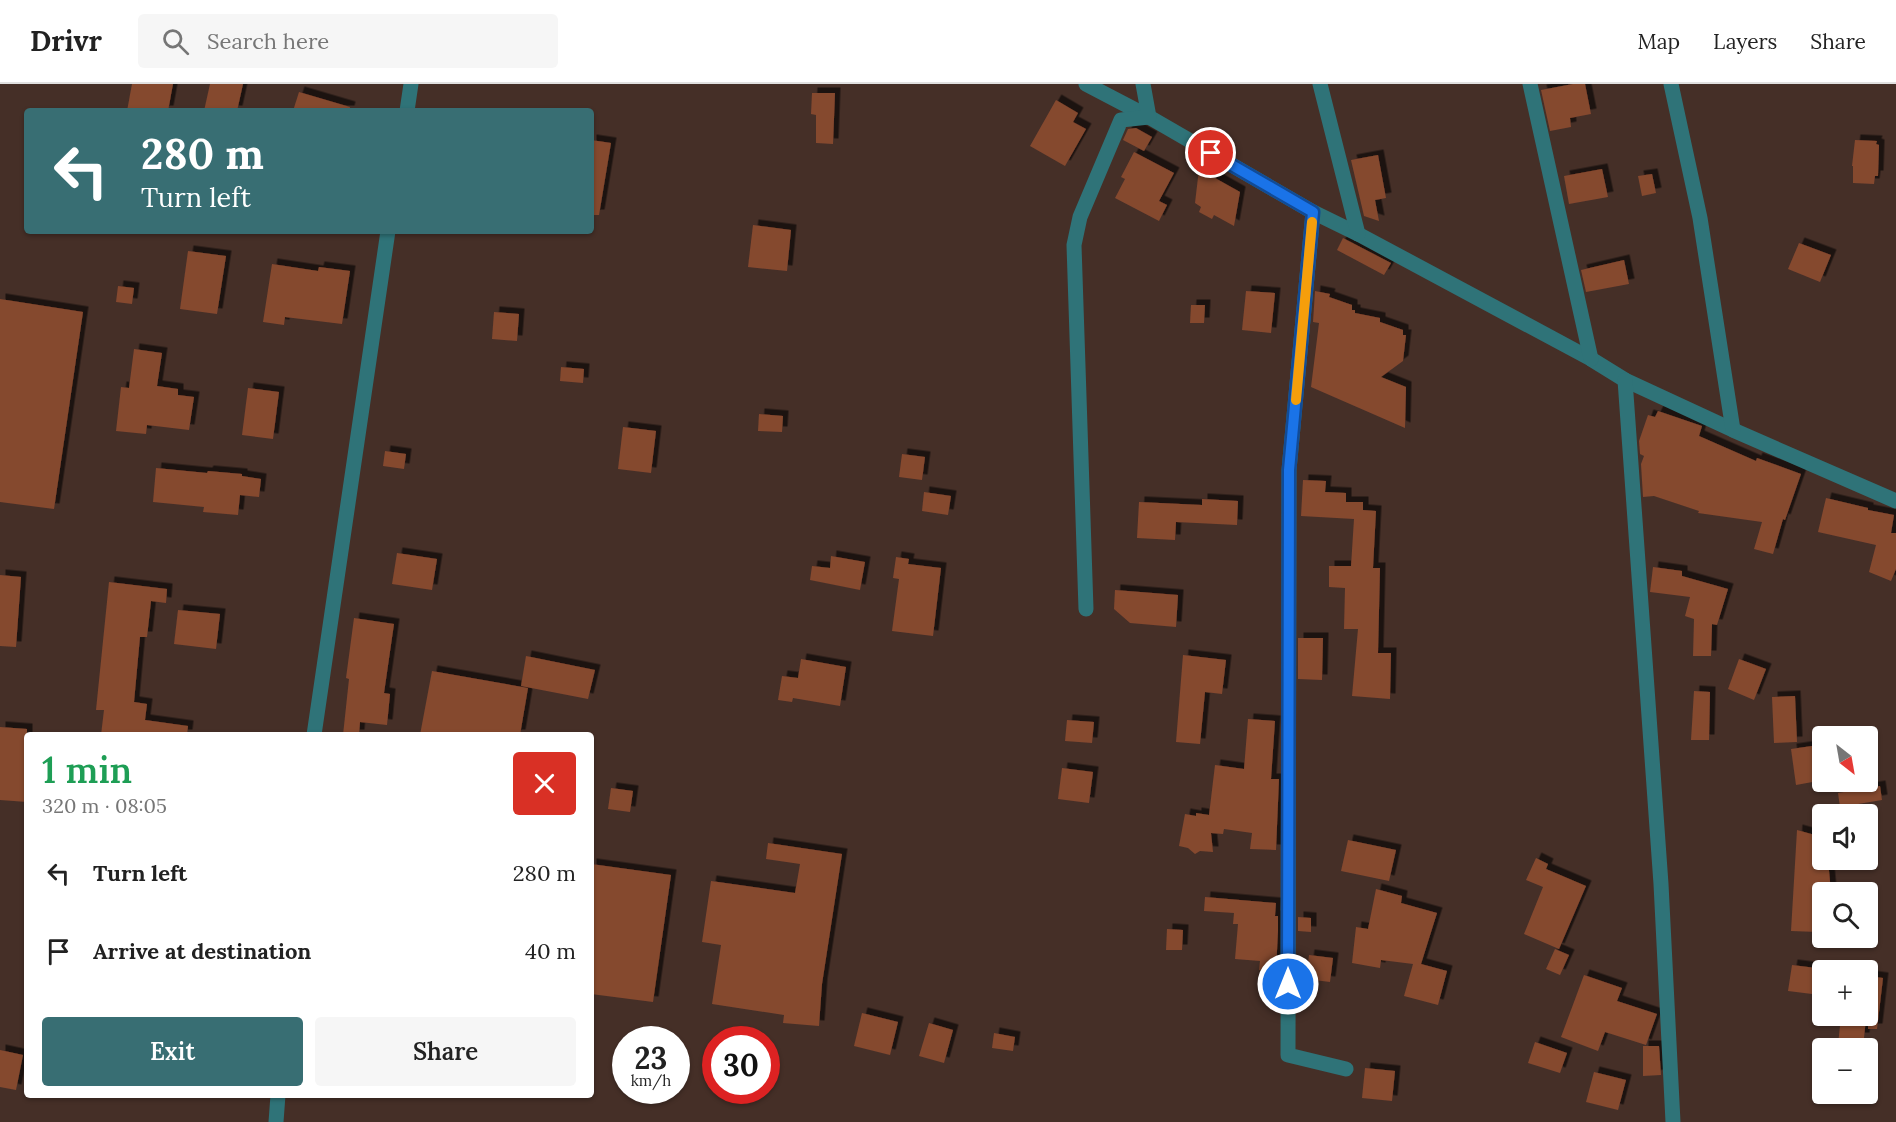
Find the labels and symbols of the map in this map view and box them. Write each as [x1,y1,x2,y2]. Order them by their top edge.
pin [1185,127,1236,178]
north arrow [1812,726,1878,792]
position arrow [1256,952,1320,1016]
speed limit sign: 30 [702,1026,780,1104]

